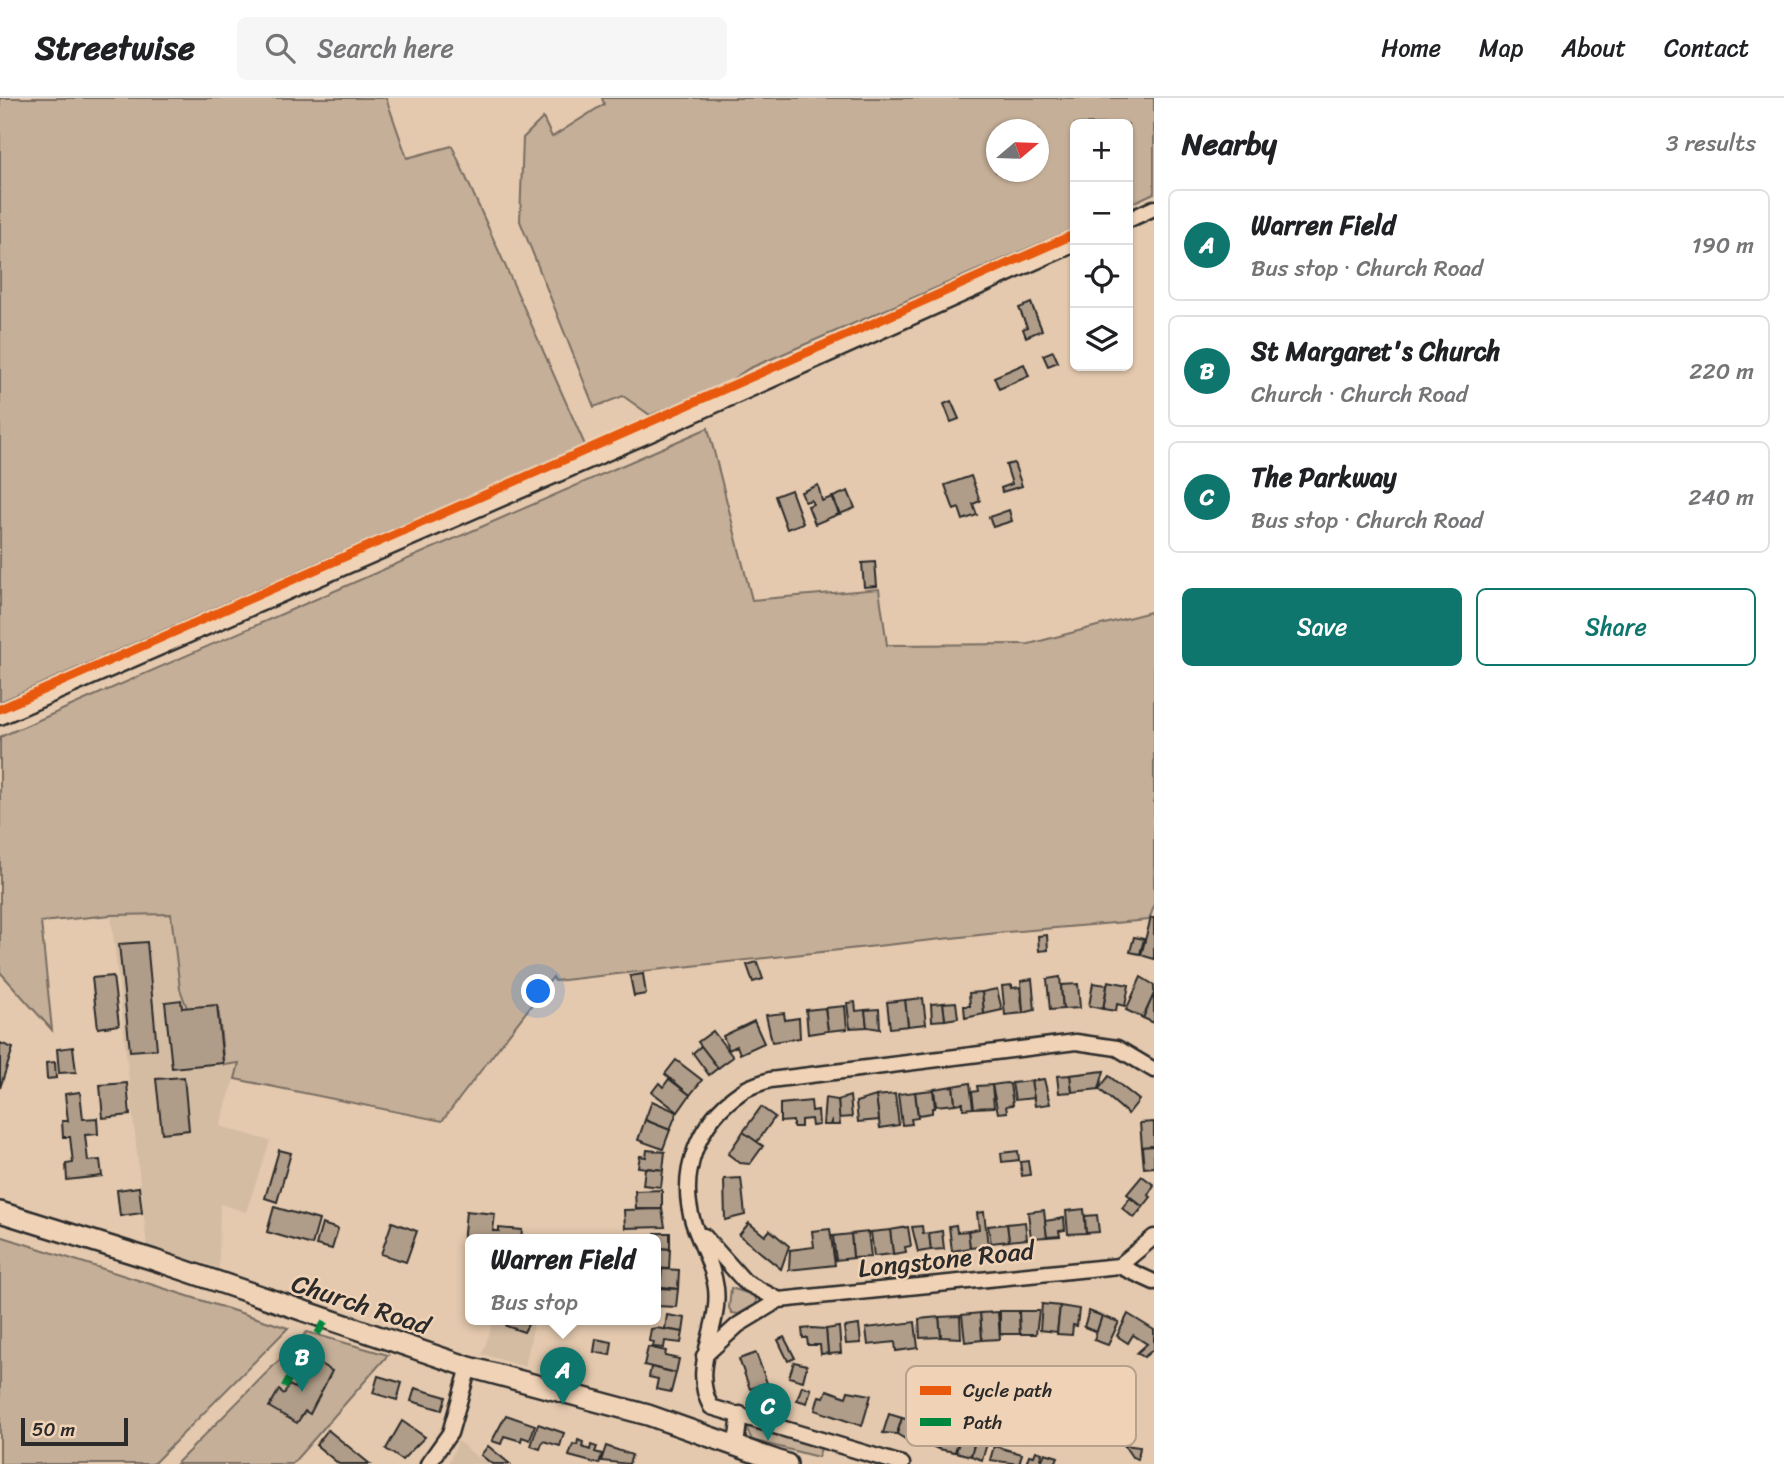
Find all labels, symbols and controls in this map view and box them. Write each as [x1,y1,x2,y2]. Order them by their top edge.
search box [237,17,727,80]
text: Streetwise [35,19,195,77]
text: Search here [317,25,454,71]
text: Home [1381,27,1441,69]
text: Map [1479,27,1523,69]
text: About [1561,27,1626,69]
text: Contact [1664,27,1749,69]
icon: search [261,29,299,67]
text: Nearby [1182,117,1277,171]
north arrow [986,119,1049,182]
map controls [1070,119,1133,371]
button: + [1070,119,1133,182]
text: 3 results [1666,123,1756,164]
button: − [1070,182,1133,245]
text: Warren Field [1251,202,1395,248]
text: A [1199,225,1215,266]
text: 190 m [1692,225,1754,266]
button: locate [1070,245,1133,308]
text: Bus stop · Church Road [1251,248,1483,289]
button: layers [1070,308,1133,371]
text: St Margaret's Church [1251,328,1500,374]
text: B [1200,351,1214,392]
text: 220 m [1689,351,1754,392]
text: Church · Church Road [1251,374,1468,415]
text: The Parkway [1251,454,1397,500]
text: C [1200,477,1214,518]
text: 240 m [1688,477,1754,518]
text: Bus stop · Church Road [1251,500,1483,541]
button: Save [1182,588,1462,666]
button: Share [1476,588,1756,666]
your location [521,974,555,1008]
street label: Longstone Road [856,1227,1039,1291]
popup [465,1234,661,1325]
text: Warren Field [491,1236,635,1282]
street label: Church Road [286,1260,439,1349]
text: Bus stop [491,1282,578,1323]
pin: B [279,1334,325,1392]
pin: A [540,1347,586,1405]
legend [906,1366,1136,1446]
text: Cycle path [963,1374,1052,1407]
pin: C [745,1383,791,1441]
text: Path [963,1406,1002,1439]
text: 50 m [32,1413,75,1446]
scale bar [21,1415,128,1447]

